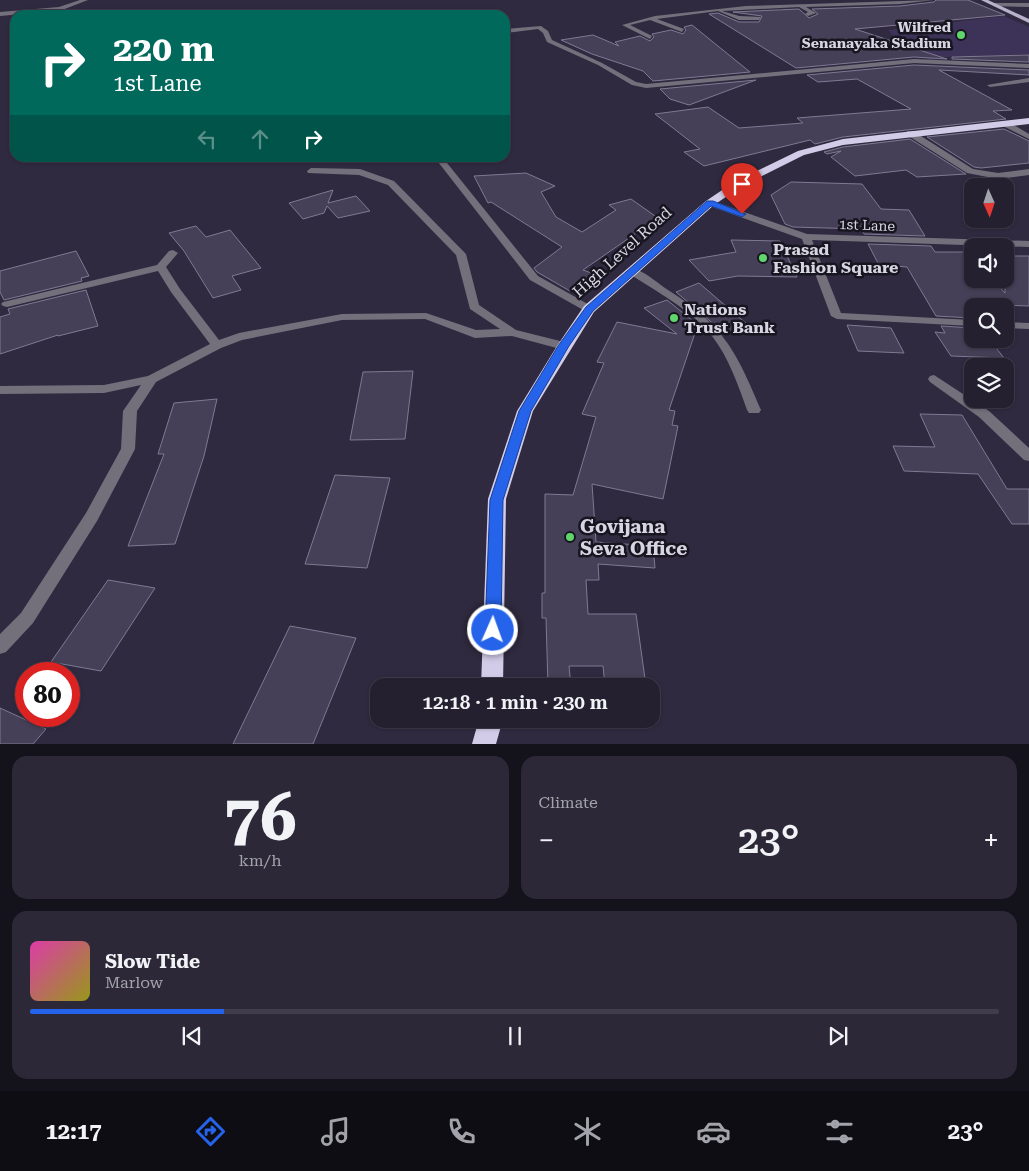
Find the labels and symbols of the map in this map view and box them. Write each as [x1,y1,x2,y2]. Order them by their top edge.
place label: Wilfred Senanayaka Stadium [802,19,952,51]
marker: Wilfred Senanayaka Stadium [955,29,967,41]
pin [721,163,763,214]
north arrow [964,178,1014,228]
street label: High Level Road [569,203,675,301]
street label: 1st Lane [839,216,896,234]
place label: Prasad Fashion Square [773,240,898,277]
marker: Prasad Fashion Square [757,252,769,264]
place label: Nations Trust Bank [684,300,775,337]
marker: Nations Trust Bank [668,312,680,324]
place label: Govijana Seva Office [580,515,687,560]
marker: Govijana Seva Office [564,531,576,543]
position arrow [466,603,518,655]
speed limit sign: 80 [15,662,80,727]

